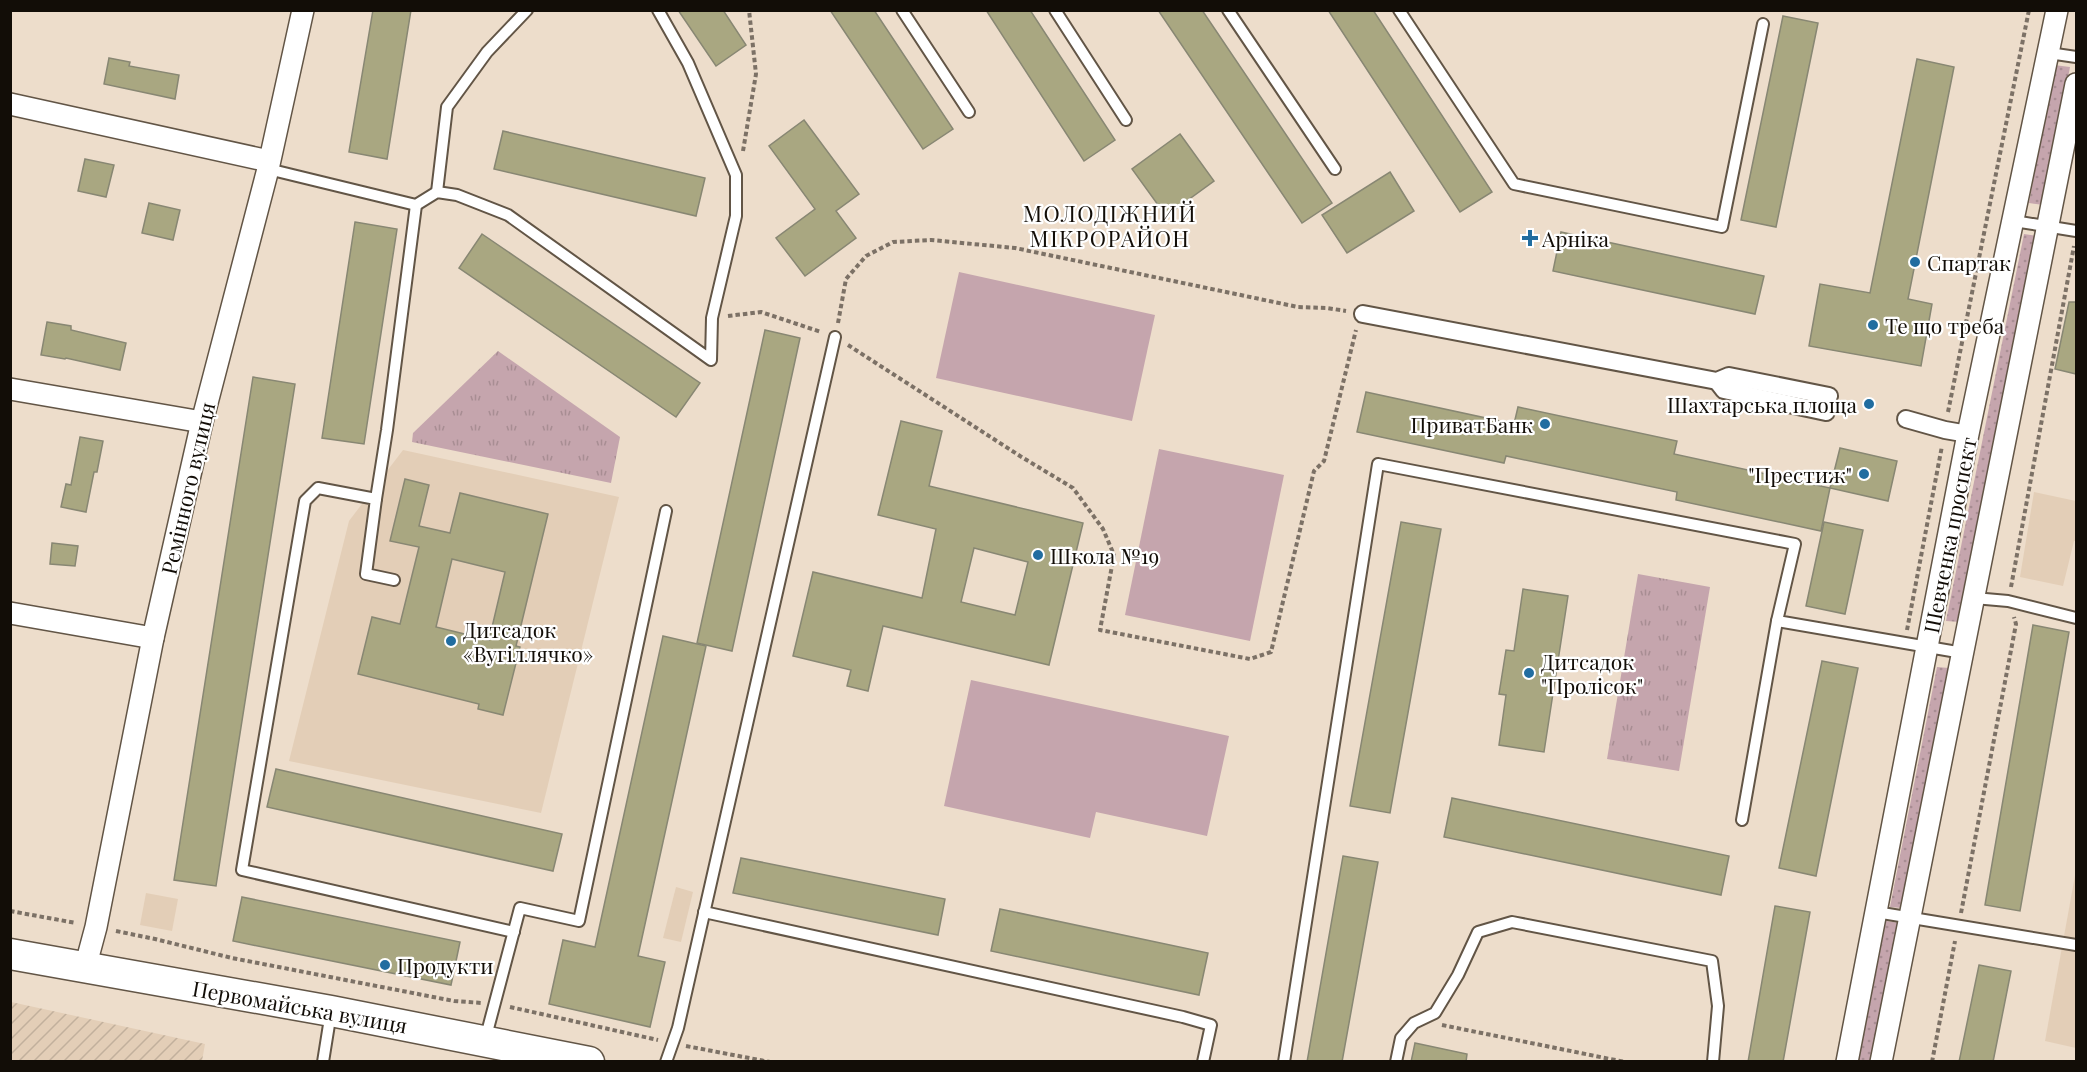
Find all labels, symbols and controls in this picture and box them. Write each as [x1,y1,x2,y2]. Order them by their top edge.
district label: МОЛОДІЖНИЙ МІКРОРАЙОН [1023,198,1197,253]
place label: Арніка [1541,224,1609,252]
marker: Арніка [1523,231,1537,245]
place label: Спартак [1927,248,2011,276]
marker: Спартак [1908,255,1922,269]
place label: Те що треба [1885,311,2005,339]
marker: Те що треба [1866,318,1880,332]
place label: Шахтарська площа [1667,390,1858,418]
marker: Шахтарська площа [1862,397,1876,411]
street label: Ремінного вулиця [154,399,220,577]
place label: ПриватБанк [1411,410,1533,438]
marker: ПриватБанк [1538,417,1552,431]
street label: Шевченка проспект [1916,434,1982,636]
place label: "Престиж" [1748,460,1852,488]
marker: "Престиж" [1857,467,1871,481]
place label: Школа №19 [1050,541,1159,569]
marker: Школа №19 [1031,548,1045,562]
place label: Дитсадок «Вугіллячко» [463,615,593,667]
marker: Дитсадок «Вугіллячко» [444,634,458,648]
place label: Дитсадок "Пролісок" [1541,647,1643,699]
marker: Дитсадок "Пролісок" [1522,666,1536,680]
place label: Продукти [397,951,494,979]
marker: Продукти [378,958,392,972]
street label: Первомайська вулиця [191,973,409,1039]

